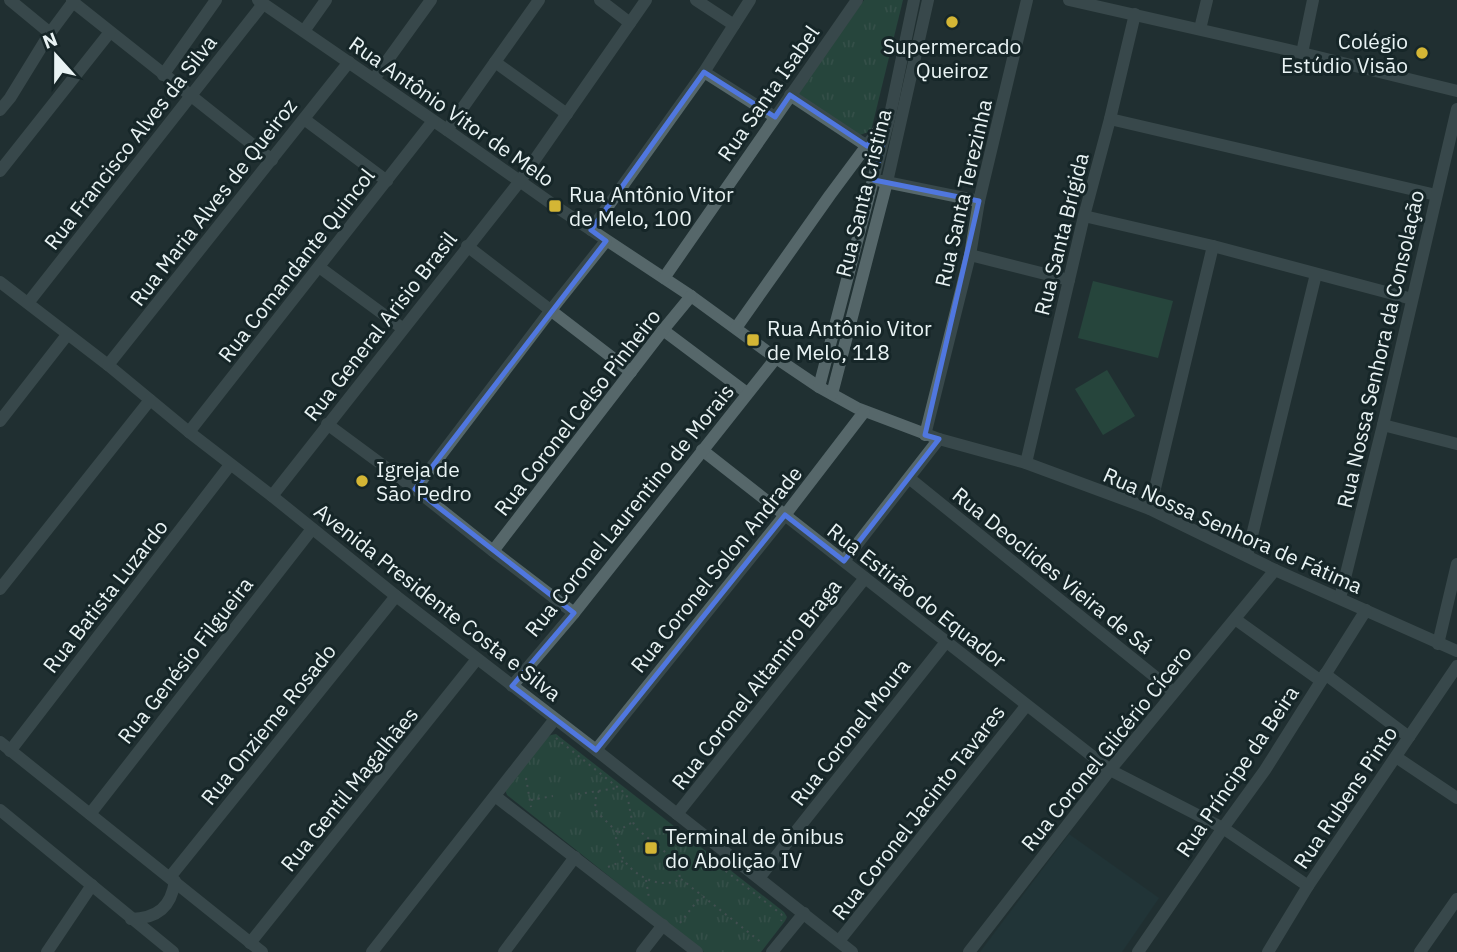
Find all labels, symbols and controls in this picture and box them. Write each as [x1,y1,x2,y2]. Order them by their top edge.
marker: Supermercado Queiroz [944,14,960,30]
street label: Rua Santa Isabel [711,19,825,166]
north arrow [21,21,91,91]
text: N [39,26,61,54]
place label: Colégio Estúdio Visão [1281,27,1408,79]
street label: Rua Francisco Alves da Silva [37,29,223,255]
street label: Rua Antônio Vitor de Melo [344,29,560,193]
place label: Supermercado Queiroz [883,32,1021,84]
marker: Colégio Estúdio Visão [1414,45,1430,61]
street label: Rua Maria Alves de Queiroz [123,92,303,311]
street label: Rua Santa Terezinha [928,96,998,290]
street label: Rua Santa Cristina [829,106,897,280]
street label: Rua Santa Brígida [1027,150,1095,318]
street label: Rua Comandante Quincol [211,162,381,368]
place label: Rua Antônio Vitor de Melo, 100 [569,180,734,232]
street label: Rua Nossa Senhora da Consolação [1330,187,1430,511]
marker: Rua Antônio Vitor de Melo, 100 [547,198,563,214]
street label: Rua General Arisio Brasil [297,225,463,426]
street label: Rua Coronel Celso Pinheiro [487,303,667,521]
place label: Rua Antônio Vitor de Melo, 118 [767,314,932,366]
marker: Rua Antônio Vitor de Melo, 118 [745,332,761,348]
street label: Rua Coronel Laurentino de Morais [518,378,740,642]
place label: Igreja de São Pedro [376,455,472,507]
street label: Rua Coronel Solon Andrade [624,460,808,678]
street label: Rua Nossa Senhora de Fátima [1099,460,1367,600]
marker: Igreja de São Pedro [354,473,370,489]
street label: Rua Deoclides Vieira de Sá [947,480,1159,660]
street label: Avenida Presidente Costa e Silva [309,497,567,707]
street label: Rua Batista Luzardo [36,514,174,678]
street label: Rua Estirão do Equador [822,516,1013,674]
street label: Rua Genésio Filgueira [111,571,259,749]
street label: Rua Coronel Altamiro Braga [665,573,847,795]
street label: Rua Onzieme Rosado [194,637,342,811]
street label: Rua Coronel Glicério Cícero [1014,639,1198,857]
street label: Rua Coronel Moura [784,653,916,811]
street label: Rua Príncipe da Beira [1169,680,1305,862]
street label: Rua Coronel Jacinto Tavares [825,699,1011,925]
street label: Rua Gentil Magalhães [274,701,424,877]
street label: Rua Rubens Pinto [1287,720,1403,874]
place label: Terminal de õnibus do Abolição IV [665,822,844,874]
marker: Terminal de õnibus do Abolição IV [643,840,659,856]

